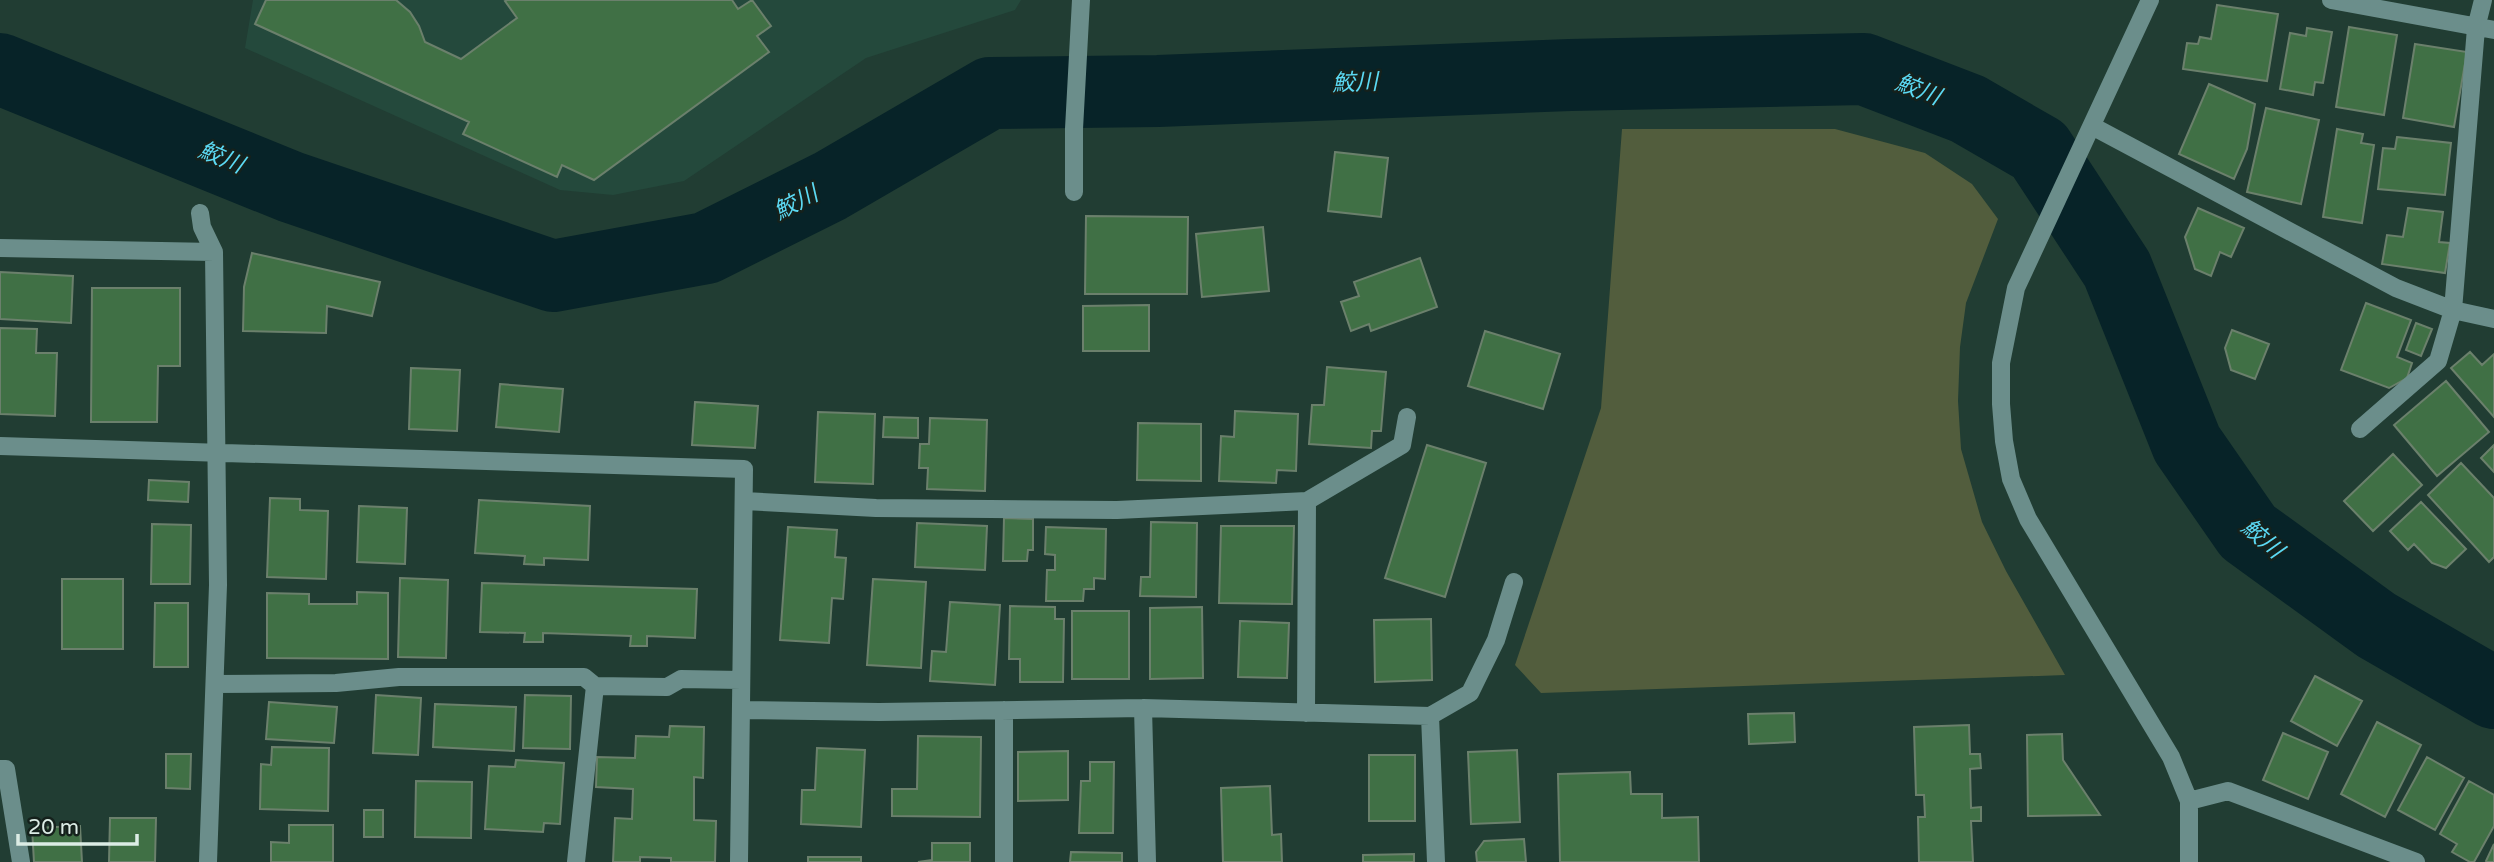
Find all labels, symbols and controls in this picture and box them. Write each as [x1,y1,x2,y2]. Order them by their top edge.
water label: 鮫川 [1332,68,1381,98]
water label: 鮫川 [1892,69,1947,112]
water label: 鮫川 [194,136,250,181]
water label: 鮫川 [769,179,826,226]
water label: 鮫川 [2235,513,2291,567]
scale bar [18,802,136,846]
text: 20 m [28,815,79,840]

